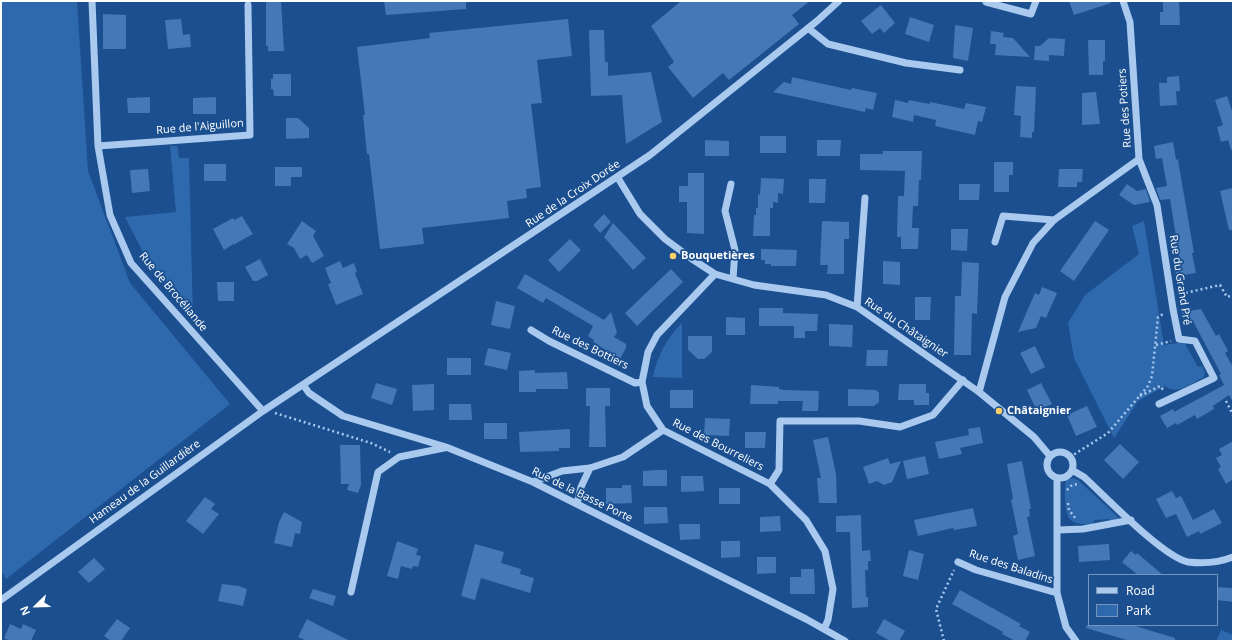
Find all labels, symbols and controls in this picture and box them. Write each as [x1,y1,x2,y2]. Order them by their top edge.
street label: Rue des Potiers [1116,68,1134,148]
street label: Rue de l'Aiguillon [156,117,244,137]
street label: Rue de la Croix Dorée [523,158,623,230]
street label: Rue du Grand Pré [1166,234,1194,326]
place label: Bouquetières [681,249,755,263]
street label: Rue de Brocéliande [136,250,210,334]
marker: Bouquetières [668,251,678,261]
street label: Rue du Châtaignier [862,295,950,361]
street label: Rue des Bottiers [549,324,631,372]
place label: Châtaignier [1007,404,1071,418]
marker: Châtaignier [994,406,1004,416]
street label: Rue des Bourreliers [670,416,766,474]
street label: Hameau de la Guillardière [87,437,203,527]
street label: Rue de la Basse Porte [529,465,635,525]
street label: Rue des Baladins [968,547,1054,587]
legend [1088,574,1218,626]
text: Road [1126,582,1155,599]
north arrow [16,586,56,626]
text: Park [1126,602,1151,619]
text: N [16,604,33,618]

